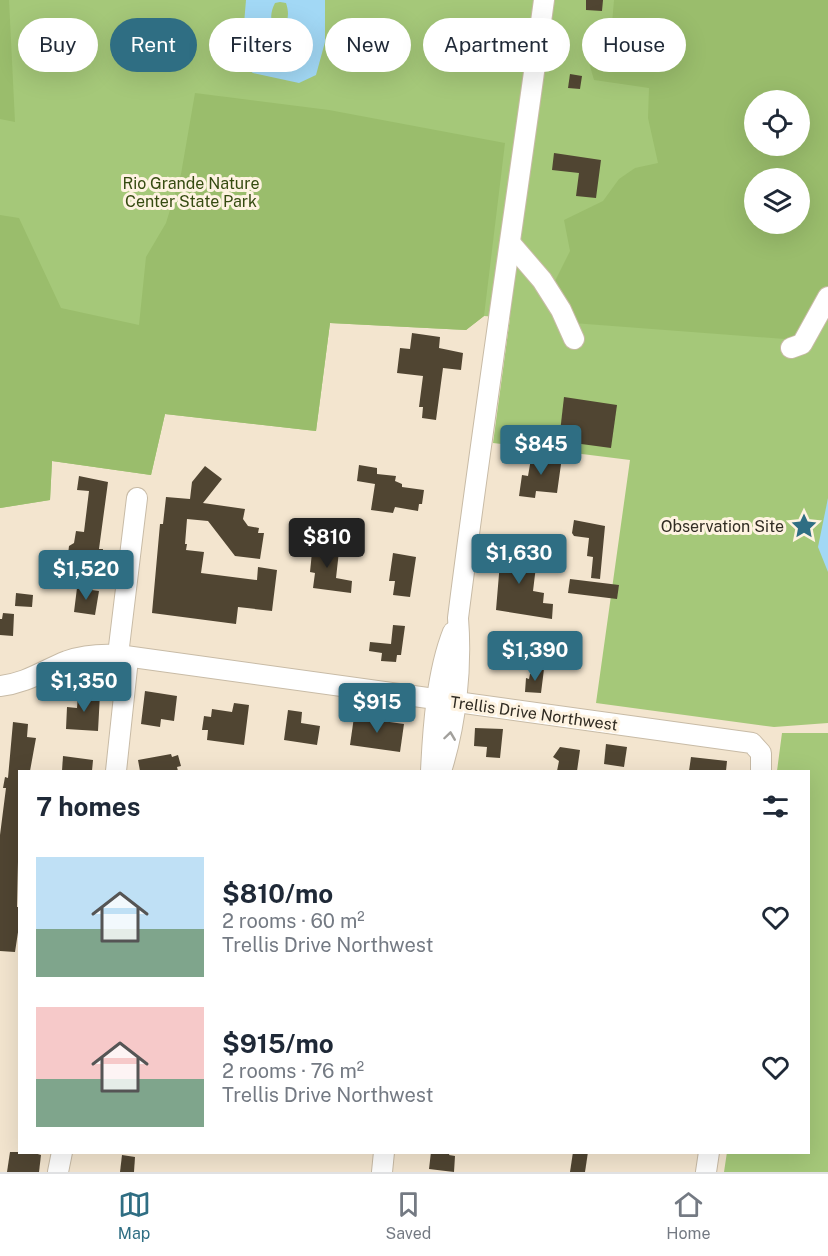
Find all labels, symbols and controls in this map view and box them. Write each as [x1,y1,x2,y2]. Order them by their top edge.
chip: Buy [18,18,98,72]
chip: Rent [110,18,197,72]
chip: Filters [209,18,313,72]
chip: New [325,18,411,72]
chip: Apartment [423,18,570,72]
chip: House [582,18,686,72]
map controls [744,90,810,234]
button: locate [744,90,810,156]
button: layers [744,168,810,234]
park label: Rio Grande Nature Center State Park [123,174,259,211]
pin: $845 [505,425,577,476]
text: $845 [514,432,568,456]
place icon: Observation Site [789,511,819,541]
place label: Observation Site [661,517,784,536]
pin: $810 [291,518,363,569]
text: $810 [303,525,351,549]
pin: $1,630 [470,534,568,585]
text: $1,630 [486,541,553,565]
pin: $1,520 [37,550,135,601]
text: $1,520 [53,557,119,581]
pin: $1,390 [486,631,584,682]
text: $1,390 [502,638,568,662]
pin: $1,350 [35,662,133,713]
text: $1,350 [50,669,118,693]
pin: $915 [341,683,413,734]
text: $915 [353,690,401,714]
street label: Trellis Drive Northwest [449,692,619,735]
one-way arrow [443,732,455,741]
icon: filters [759,790,792,823]
text: 7 homes [36,791,140,822]
text: $810/mo [222,878,333,909]
icon: home [84,881,156,953]
icon: heart [759,901,792,934]
text: 2 rooms · 60 m² [222,909,365,933]
text: Trellis Drive Northwest [222,933,433,957]
text: $915/mo [222,1028,334,1059]
icon: home [84,1031,156,1103]
icon: heart [759,1051,792,1084]
text: 2 rooms · 76 m² [222,1059,364,1083]
text: Trellis Drive Northwest [222,1083,433,1107]
tab: Map [118,1188,151,1243]
tab: Saved [386,1188,431,1243]
tab: Home [666,1188,710,1243]

